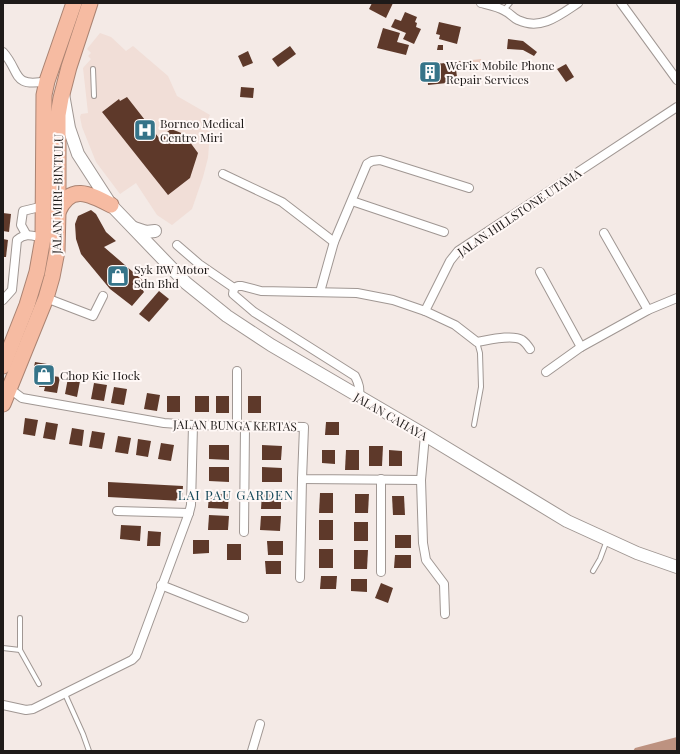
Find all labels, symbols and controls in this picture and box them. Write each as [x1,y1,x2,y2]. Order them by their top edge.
place label: WeFix Mobile Phone Repair Services [445,57,555,87]
building icon: WeFix Mobile Phone Repair Services [417,59,443,85]
place label: Borneo Medical Centre Miri [160,115,245,145]
hospital icon: Borneo Medical Centre Miri [132,117,158,143]
street label: JALAN MIRI-BINTULU [48,134,66,255]
street label: JALAN HILLSTONE UTAMA [453,164,584,260]
place label: Syk RW Motor Sdn Bhd [134,261,210,291]
shop icon: Syk RW Motor Sdn Bhd [105,263,131,289]
shop icon: Chop Kie Hock [31,362,57,388]
place label: Chop Kie Hock [60,367,141,383]
street label: JALAN CAHAYA [350,388,431,444]
street label: JALAN BUNGA KERTAS [172,416,297,434]
district label: LAI PAU GARDEN [178,486,294,503]

